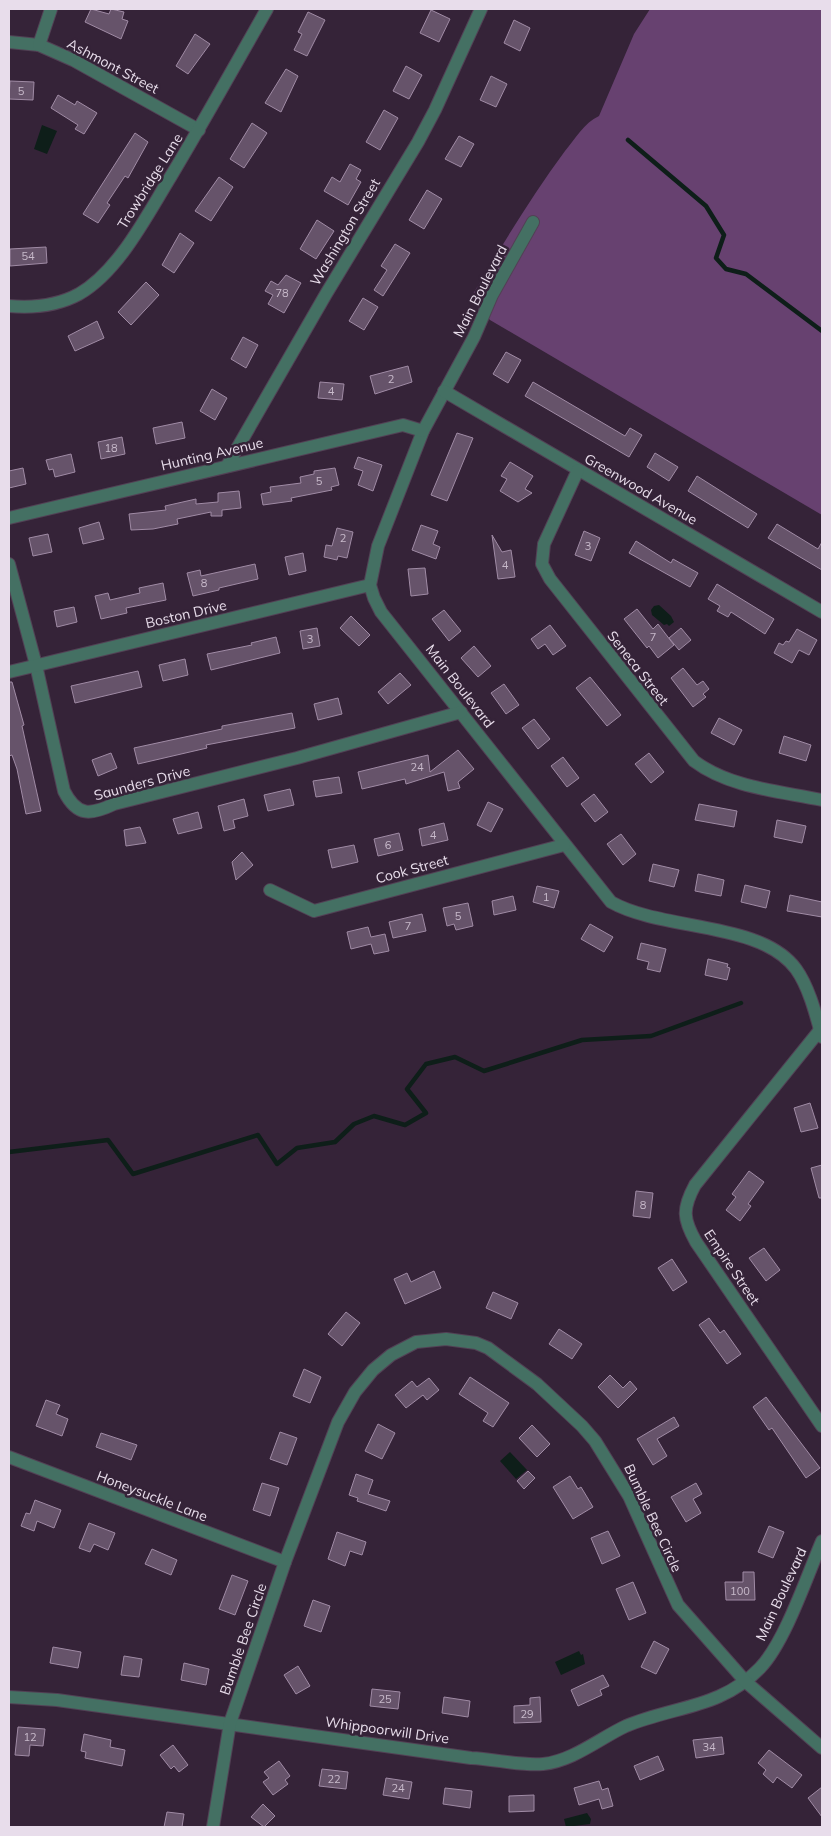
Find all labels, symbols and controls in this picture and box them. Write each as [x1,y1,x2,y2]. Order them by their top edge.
street label: Ashmont Street [64,34,162,98]
house number: 5 [18,84,25,98]
street label: Trowbridge Lane [113,130,187,232]
street label: Washington Street [306,175,384,289]
street label: Main Boulevard [449,242,511,340]
house number: 54 [21,249,35,263]
house number: 78 [275,286,289,300]
house number: 2 [388,372,395,386]
house number: 4 [328,384,335,398]
street label: Hunting Avenue [159,433,265,475]
house number: 18 [104,441,118,455]
street label: Greenwood Avenue [581,449,701,529]
house number: 5 [316,474,323,488]
house number: 2 [340,531,347,545]
house number: 3 [585,539,591,553]
house number: 4 [502,558,509,572]
house number: 8 [201,576,208,590]
street label: Boston Drive [144,596,228,632]
street label: Seneca Street [603,627,673,709]
house number: 7 [650,630,656,644]
house number: 3 [307,632,313,646]
street label: Main Boulevard [422,641,498,731]
house number: 24 [410,760,424,774]
street label: Saunders Drive [92,762,192,804]
house number: 4 [430,828,437,842]
house number: 6 [385,838,392,852]
street label: Cook Street [374,851,450,887]
house number: 1 [543,890,549,904]
house number: 5 [455,909,462,923]
house number: 7 [405,919,411,933]
house number: 8 [640,1198,647,1212]
street label: Empire Street [700,1226,764,1308]
street label: Bumble Bee Circle [620,1461,686,1575]
street label: Honeysuckle Lane [94,1467,210,1525]
street label: Main Boulevard [751,1544,811,1644]
street label: Bumble Bee Circle [215,1581,271,1697]
house number: 100 [730,1584,750,1598]
house number: 25 [378,1692,392,1706]
house number: 29 [520,1707,534,1721]
street label: Whippoorwill Drive [324,1712,450,1748]
house number: 12 [23,1730,37,1744]
house number: 34 [702,1740,716,1754]
house number: 22 [327,1772,341,1786]
house number: 24 [391,1781,405,1795]

